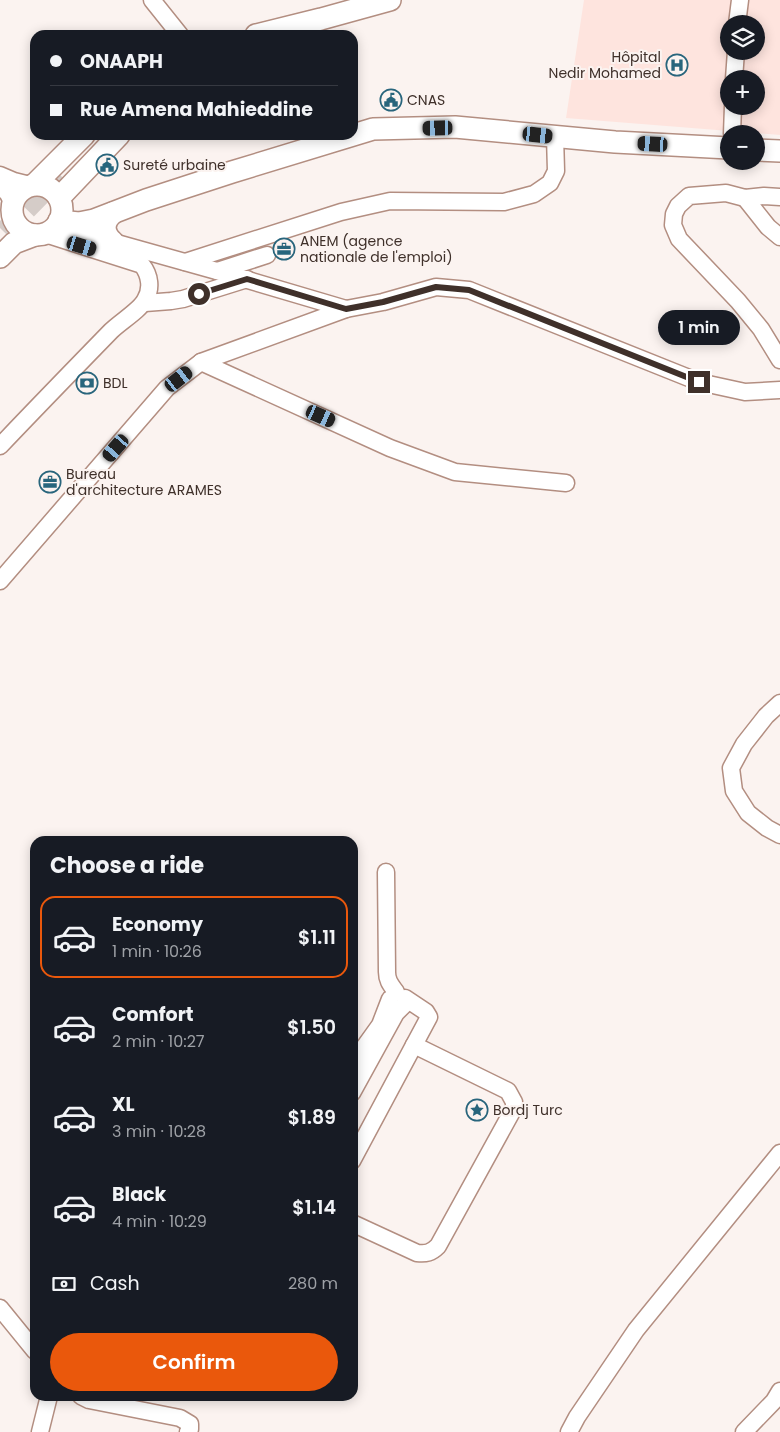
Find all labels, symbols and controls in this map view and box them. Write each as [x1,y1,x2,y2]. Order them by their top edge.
map controls [720,15,765,170]
button: layers [720,15,765,60]
place label: Hôpital Nedir Mohamed [549,47,661,83]
text: ONAAPH [80,48,163,75]
hospital icon: Hôpital Nedir Mohamed [665,53,689,77]
button: + [720,70,765,115]
public building icon: CNAS [379,88,403,112]
place label: CNAS [407,90,445,110]
text: Rue Amena Mahieddine [80,96,313,123]
car [422,120,453,136]
button: − [720,125,765,170]
car [522,126,553,144]
car [637,136,668,152]
public building icon: Sureté urbaine [95,153,119,177]
place label: Sureté urbaine [123,155,226,175]
place label: ANEM (agence nationale de l'emploi) [300,231,453,267]
car [65,234,98,258]
office icon: ANEM (agence nationale de l'emploi) [272,237,296,261]
route start [188,283,210,305]
callout: 1 min [658,310,740,344]
text: 1 min [678,316,720,339]
car [162,364,195,394]
bank icon: BDL [75,371,99,395]
route end [688,371,710,393]
place label: BDL [103,373,128,393]
car [304,403,337,429]
car [100,432,131,464]
place label: Bureau d'architecture ARAMES [66,464,222,500]
office icon: Bureau d'architecture ARAMES [38,470,62,494]
text: Choose a ride [50,850,204,881]
text: Economy [112,911,203,938]
icon: car [52,915,97,960]
text: $1.11 [298,924,336,951]
text: 1 min · 10:26 [112,940,202,963]
text: Comfort [112,1001,194,1028]
icon: car [52,1005,97,1050]
text: $1.50 [287,1014,336,1041]
text: 2 min · 10:27 [112,1030,205,1053]
text: XL [112,1091,135,1118]
icon: car [52,1095,97,1140]
place icon: Bordj Turc [465,1098,489,1122]
place label: Bordj Turc [493,1100,563,1120]
text: $1.89 [288,1104,336,1131]
text: 3 min · 10:28 [112,1120,206,1143]
text: Black [112,1181,166,1208]
icon: car [52,1185,97,1230]
text: $1.14 [292,1194,336,1221]
text: 4 min · 10:29 [112,1210,207,1233]
icon: cash [50,1270,78,1298]
text: Cash [90,1270,140,1297]
text: 280 m [288,1272,338,1295]
button: Confirm [50,1333,338,1391]

